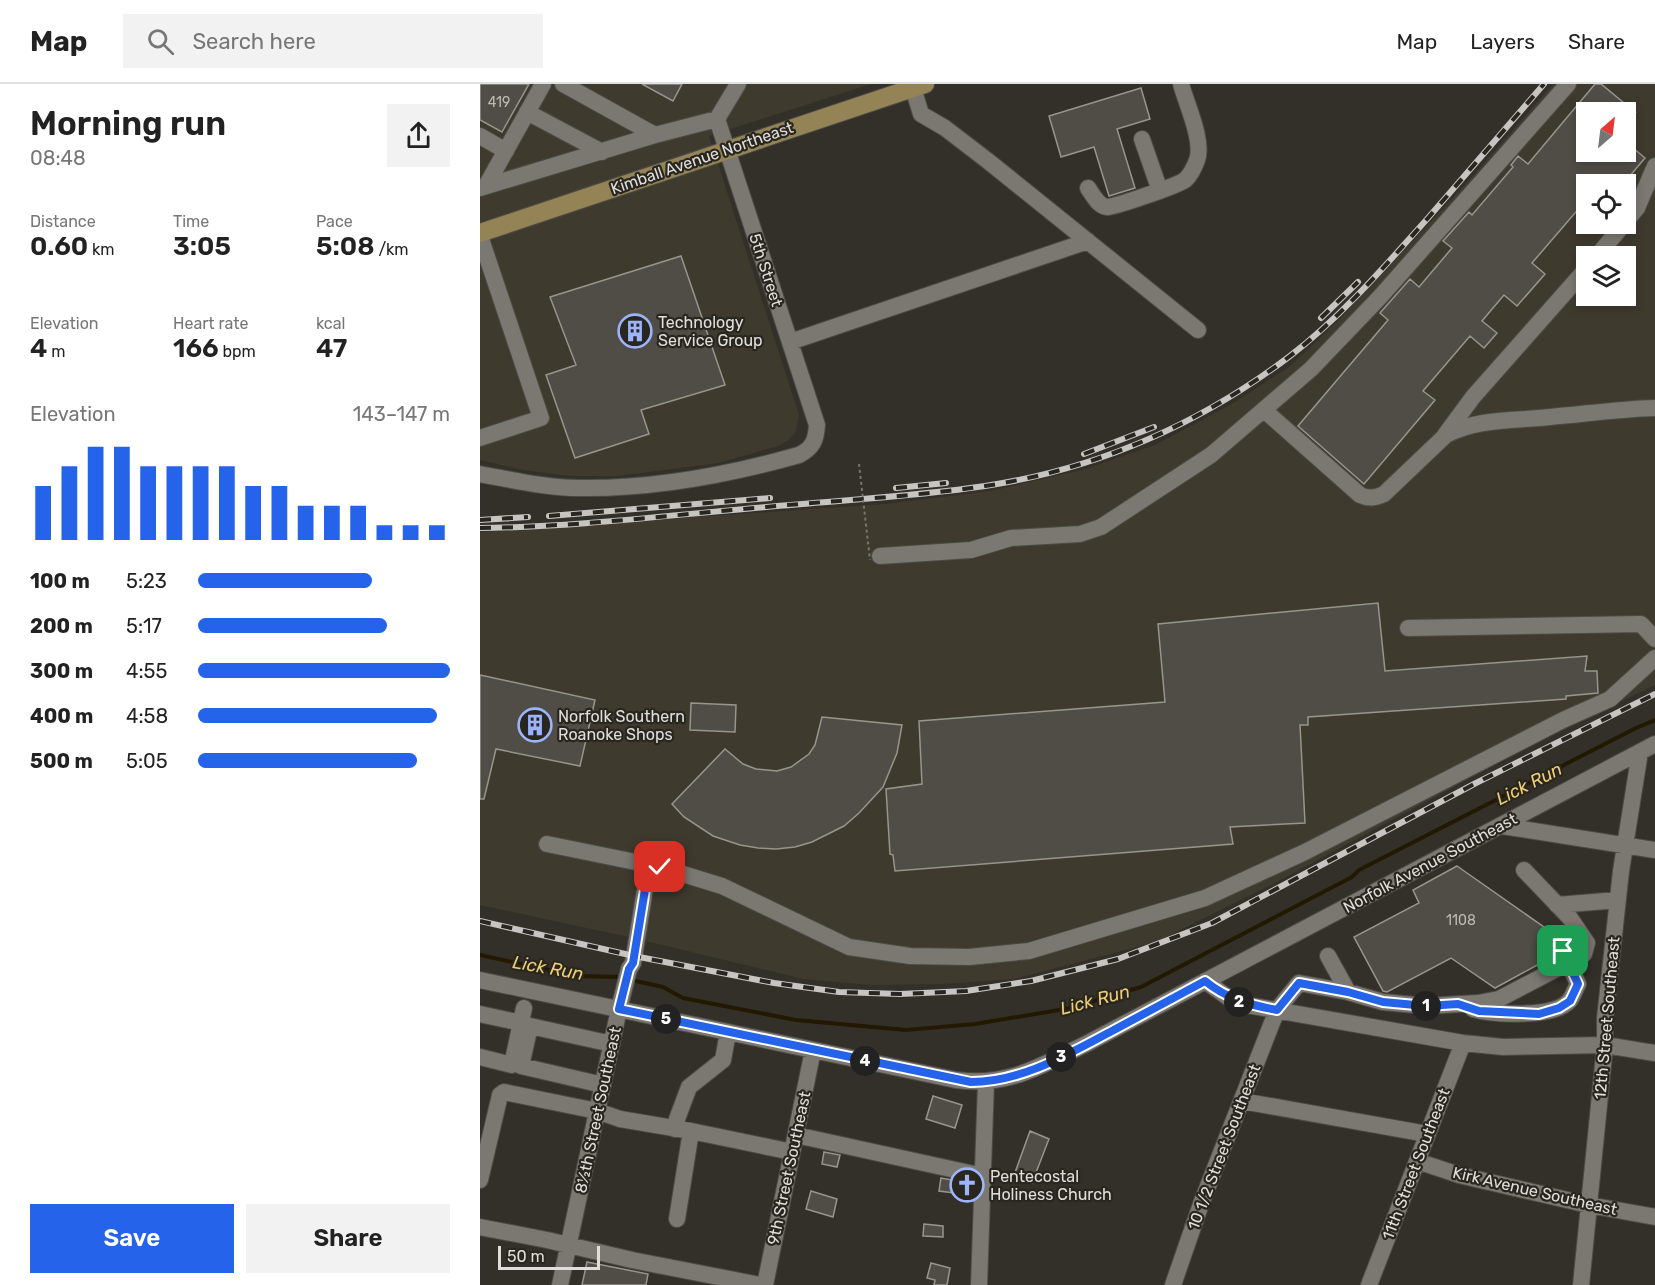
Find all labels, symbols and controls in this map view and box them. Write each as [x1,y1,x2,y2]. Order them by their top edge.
search box [123,14,543,68]
text: Map [30,25,87,58]
icon: search [144,25,177,58]
text: Search here [192,28,316,55]
text: Map [1396,29,1437,54]
text: Layers [1470,29,1535,54]
text: Share [1568,29,1625,54]
house number: 419 [488,94,510,111]
north arrow [1576,102,1636,162]
map controls [1576,102,1636,306]
text: Morning run [30,104,226,143]
button: share [387,104,450,167]
street label: Kimball Avenue Northeast [608,118,796,198]
text: 08:48 [30,146,86,170]
button: locate [1576,174,1636,234]
text: Distance [30,212,96,231]
text: Time [173,212,209,231]
text: Pace [316,212,353,231]
text: 0.60 [30,231,88,262]
text: 3:05 [173,231,231,262]
text: 5:08 [316,231,374,262]
street label: 5th Street [745,231,787,309]
text: km [88,240,115,259]
text: /km [374,240,409,259]
button: layers [1576,246,1636,306]
building icon: Technology Service Group [617,313,653,349]
place label: Technology Service Group [658,313,763,350]
text: Elevation [30,314,99,333]
text: Heart rate [173,314,248,333]
text: kcal [316,314,345,333]
text: 4 [30,333,47,364]
text: 166 [173,333,219,364]
text: 47 [316,333,347,364]
text: m [47,342,66,361]
text: bpm [219,342,256,361]
text: Elevation [30,402,116,426]
text: 143–147 m [353,402,450,426]
text: 100 m [30,569,90,593]
text: 5:23 [126,569,167,593]
text: 200 m [30,614,93,638]
text: 5:17 [126,614,162,638]
text: 300 m [30,659,93,683]
text: 4:55 [126,659,167,683]
text: 400 m [30,704,93,728]
text: 4:58 [126,704,168,728]
building icon: Norfolk Southern Roanoke Shops [517,707,553,743]
place label: Norfolk Southern Roanoke Shops [558,707,685,744]
text: 500 m [30,749,93,773]
text: 5:05 [126,749,168,773]
water label: Lick Run [1492,758,1566,810]
street label: Norfolk Avenue Southeast [1340,809,1520,917]
pin [634,841,685,892]
icon: check [643,850,676,883]
house number: 1108 [1446,912,1476,929]
pin [1537,925,1588,976]
icon: arrive [1546,934,1579,967]
street label: 12th Street Southeast [1590,936,1624,1100]
water label: Lick Run [511,951,585,985]
water label: Lick Run [1058,980,1132,1020]
pin: 2 [1224,987,1254,1017]
pin: 1 [1411,991,1441,1021]
text: 2 [1234,992,1244,1011]
text: 1 [1422,996,1430,1015]
pin: 5 [651,1004,681,1034]
text: 5 [661,1009,671,1028]
street label: 8½th Street Southeast [571,1025,625,1195]
pin: 3 [1046,1042,1076,1072]
pin: 4 [850,1046,880,1076]
text: 3 [1056,1047,1066,1066]
text: 4 [860,1051,870,1070]
street label: 10 1/2 Street Southeast [1184,1062,1264,1232]
street label: 11th Street Southeast [1378,1086,1454,1242]
street label: 9th Street Southeast [763,1089,815,1247]
street label: Kirk Avenue Southeast [1451,1163,1619,1219]
church icon: Pentecostal Holiness Church [949,1167,985,1203]
place label: Pentecostal Holiness Church [990,1167,1112,1204]
button: Save [30,1204,234,1273]
button: Share [246,1204,450,1273]
scale bar [498,1243,600,1270]
text: 50 m [507,1247,545,1266]

